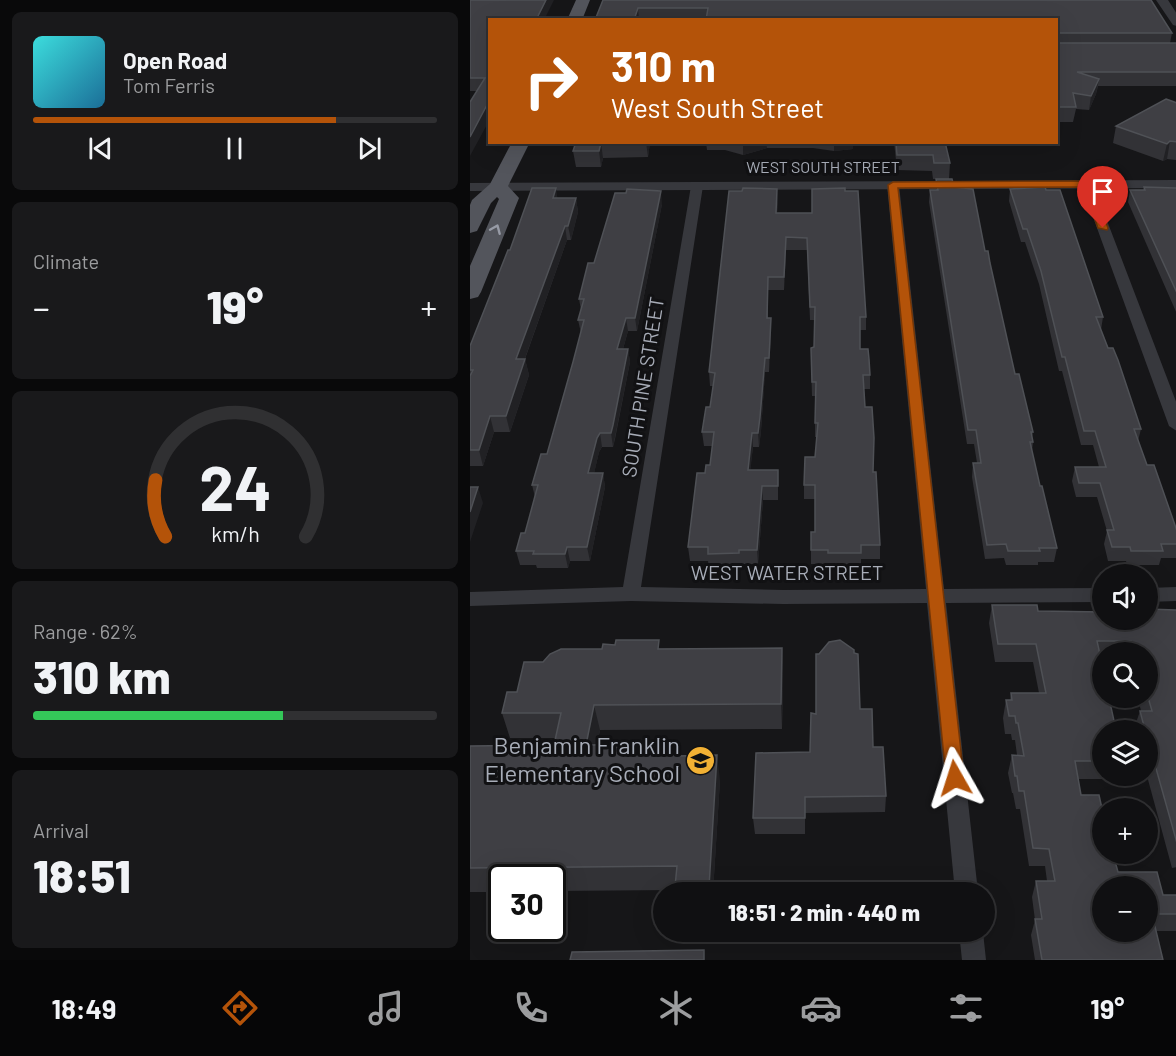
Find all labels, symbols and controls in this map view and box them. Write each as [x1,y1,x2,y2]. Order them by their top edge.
text: 310 m [611,40,716,90]
icon: right [512,42,590,120]
text: Open Road [123,47,227,73]
text: Tom Ferris [123,73,215,97]
text: West South Street [611,91,824,123]
icon: previous [84,132,117,165]
icon: pause [218,132,251,165]
icon: next [353,132,386,165]
street label: WEST SOUTH STREET [746,157,900,176]
pin [1077,166,1128,228]
icon: arrive [1086,175,1119,208]
one-way arrow [489,224,501,235]
text: Climate [33,249,99,273]
text: 19° [207,279,263,333]
text: − [33,287,50,327]
text: + [421,287,437,327]
street label: SOUTH PINE STREET [616,295,668,479]
text: 24 [199,449,271,523]
text: km/h [211,521,259,546]
street label: WEST WATER STREET [691,560,883,584]
map controls [1092,564,1158,942]
button: sound [1092,564,1158,630]
text: Range · 62% [33,619,138,643]
button: search [1092,642,1158,708]
text: 310 km [33,649,171,703]
button: layers [1092,720,1158,786]
place label: Benjamin Franklin Elementary School [485,730,680,787]
school or university icon: Benjamin Franklin Elementary School [685,744,717,776]
position arrow [923,746,987,810]
button: + [1092,798,1158,864]
text: Arrival [33,818,89,842]
text: 18:51 [33,848,131,902]
speed limit sign: 30 [488,864,566,942]
button: − [1092,876,1158,942]
text: 18:51 · 2 min · 440 m [728,899,920,925]
icon: directions [219,987,261,1029]
icon: music [365,987,407,1029]
icon: phone [510,987,552,1029]
icon: climate [655,987,697,1029]
icon: car [800,987,842,1029]
icon: filters [945,987,987,1029]
text: 18:49 [52,992,116,1024]
text: 19° [1090,992,1124,1024]

